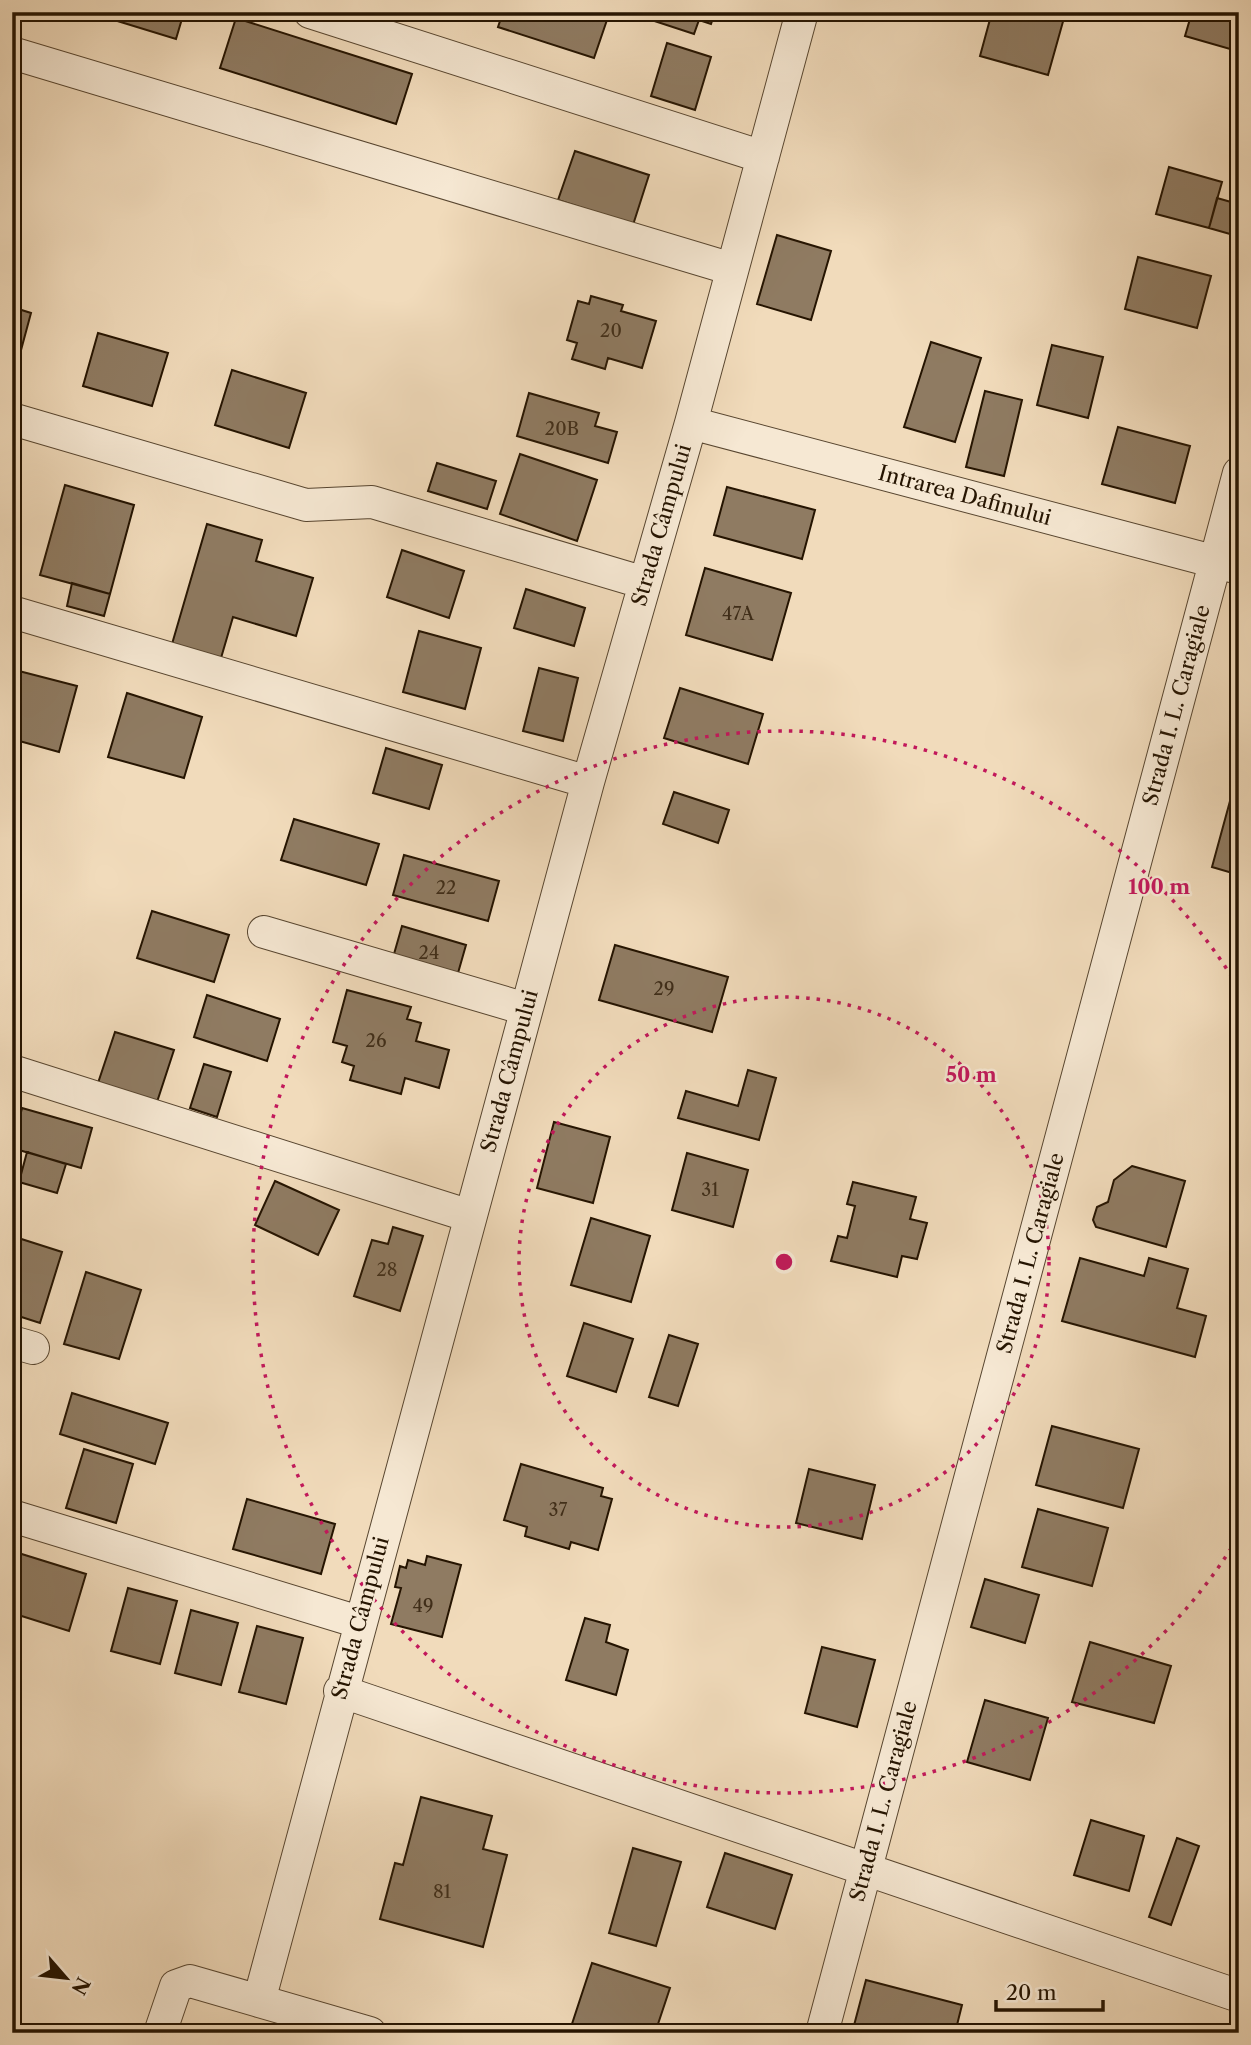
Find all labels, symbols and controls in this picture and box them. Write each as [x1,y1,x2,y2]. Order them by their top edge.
house number: 20 [600,320,622,342]
house number: 20B [545,418,579,440]
street label: Strada Câmpului [626,441,696,609]
street label: Intrarea Dafinului [876,460,1054,530]
street label: Strada I. L. Caragiale [1137,602,1215,808]
house number: 47A [722,603,755,625]
text: 100 m [1128,874,1190,899]
house number: 22 [436,877,456,899]
house number: 24 [419,942,439,964]
house number: 29 [654,978,674,1000]
street label: Strada Câmpului [475,987,543,1155]
house number: 26 [366,1030,386,1052]
text: 50 m [945,1062,997,1087]
street label: Strada I. L. Caragiale [991,1150,1069,1356]
house number: 31 [701,1179,719,1201]
centre of rings [772,1250,796,1274]
house number: 28 [376,1259,398,1281]
house number: 37 [549,1499,568,1521]
street label: Strada Câmpului [326,1534,394,1702]
house number: 49 [413,1595,433,1617]
street label: Strada I. L. Caragiale [844,1698,922,1904]
house number: 81 [433,1881,452,1903]
north arrow [32,1944,102,2014]
scale bar [996,1968,1102,2012]
text: N [67,1973,95,1998]
text: 20 m [1006,1980,1057,2005]

